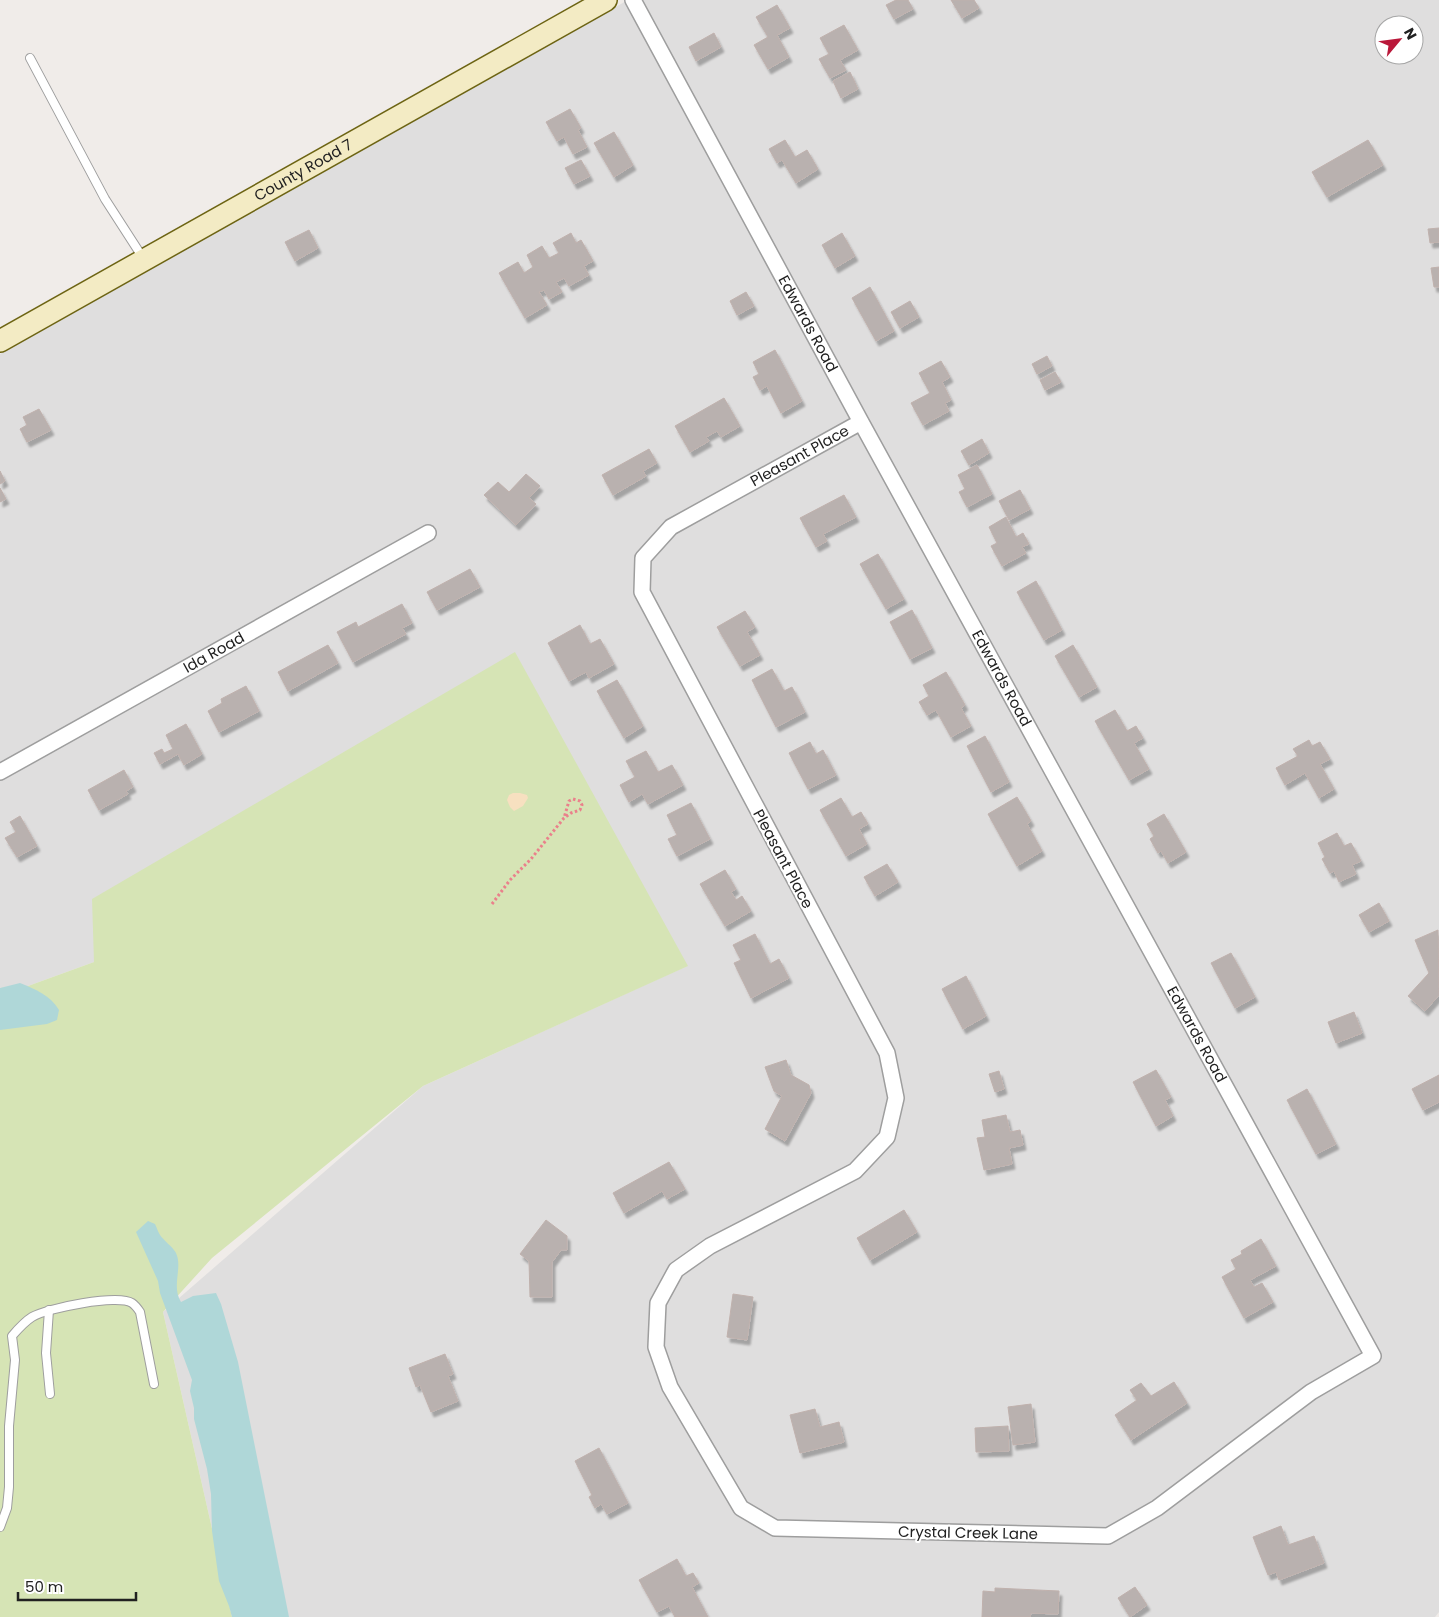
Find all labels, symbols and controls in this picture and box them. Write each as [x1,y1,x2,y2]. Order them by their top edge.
north arrow [1374,15,1424,65]
text: N [1399,24,1422,43]
street label: County Road 7 [250,134,356,206]
street label: Edwards Road [774,272,843,376]
street label: Pleasant Place [746,420,853,491]
street label: Edwards Road [967,626,1037,730]
street label: Ida Road [179,627,248,678]
street label: Pleasant Place [748,805,818,912]
street label: Edwards Road [1162,982,1232,1086]
street label: Crystal Creek Lane [898,1521,1038,1544]
scale bar [18,1570,135,1602]
text: 50 m [25,1576,63,1597]

